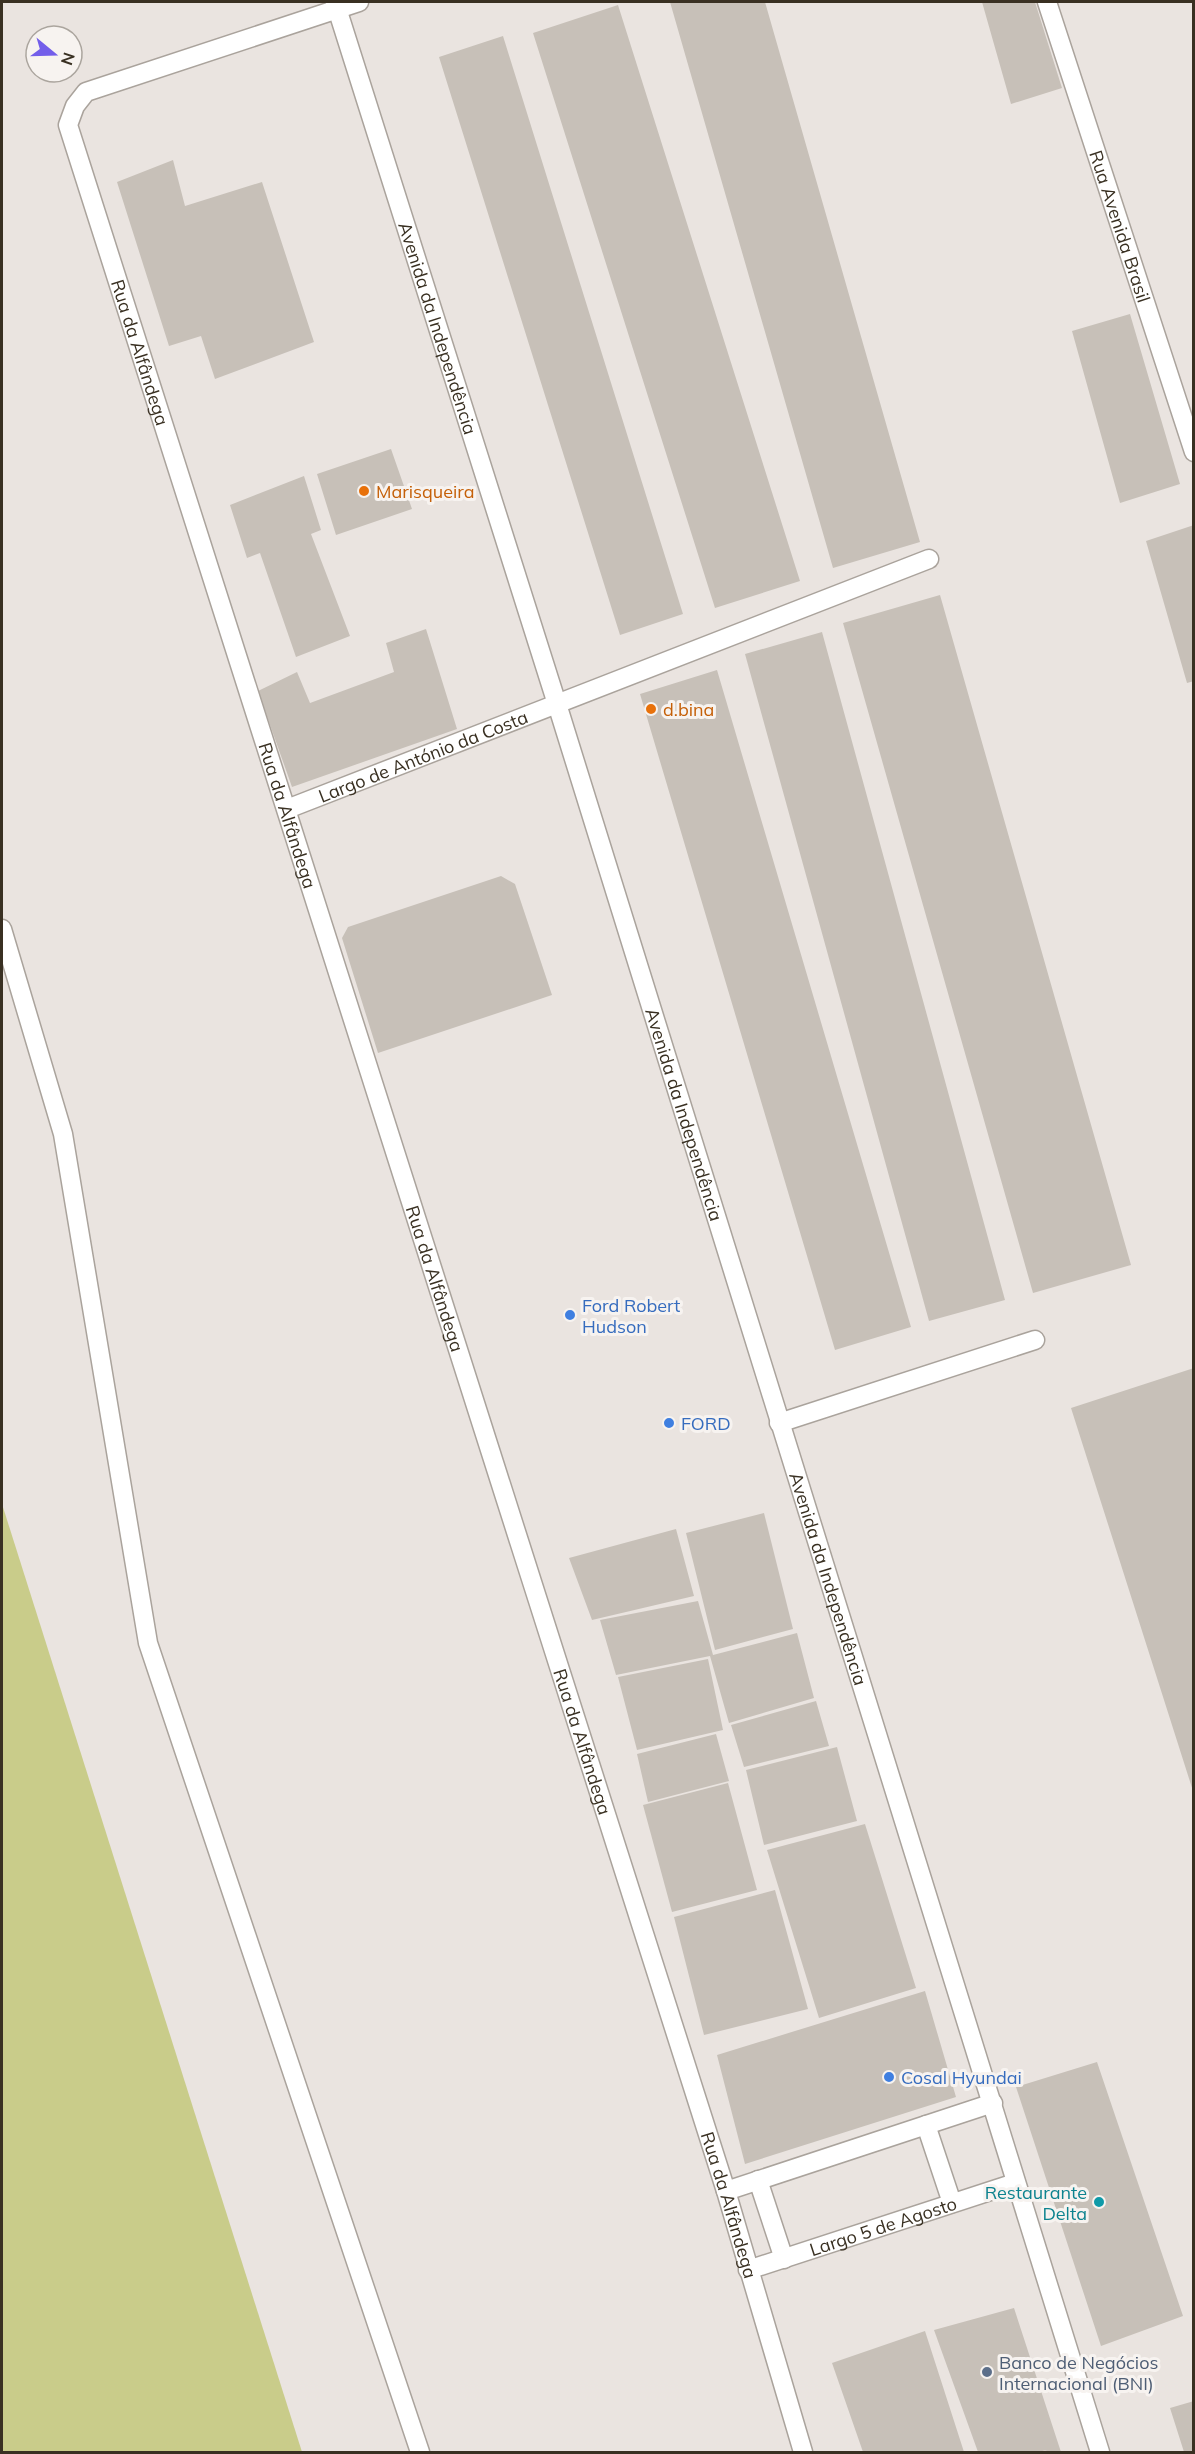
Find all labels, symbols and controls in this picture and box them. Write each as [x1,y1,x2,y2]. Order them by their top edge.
north arrow [24,24,84,84]
text: N [57,50,80,68]
street label: Rua Avenida Brasil [1085,147,1156,305]
street label: Avenida da Independência [394,219,483,437]
street label: Rua da Alfândega [106,276,174,428]
place label: Marisqueira [376,480,475,503]
marker: Marisqueira [357,484,371,498]
place label: d.bina [663,698,714,721]
marker: d.bina [644,702,658,716]
street label: Largo de António da Costa [315,705,531,807]
street label: Rua da Alfândega [254,739,322,891]
street label: Avenida da Independência [641,1005,728,1224]
street label: Rua da Alfândega [401,1203,469,1354]
place label: Ford Robert Hudson [582,1294,680,1338]
marker: Ford Robert Hudson [563,1308,577,1322]
place label: FORD [681,1412,731,1435]
marker: FORD [662,1416,676,1430]
street label: Avenida da Independência [785,1469,873,1688]
street label: Rua da Alfândega [549,1666,617,1817]
place label: Cosal Hyundai [901,2066,1022,2089]
marker: Cosal Hyundai [882,2070,896,2084]
street label: Rua da Alfândega [696,2129,763,2281]
place label: Restaurante Delta [985,2181,1087,2225]
street label: Largo 5 de Agosto [807,2191,959,2261]
marker: Restaurante Delta [1092,2195,1106,2209]
place label: Banco de Negócios Internacional (BNI) [999,2351,1158,2395]
marker: Banco de Negócios Internacional (BNI) [980,2365,994,2379]

